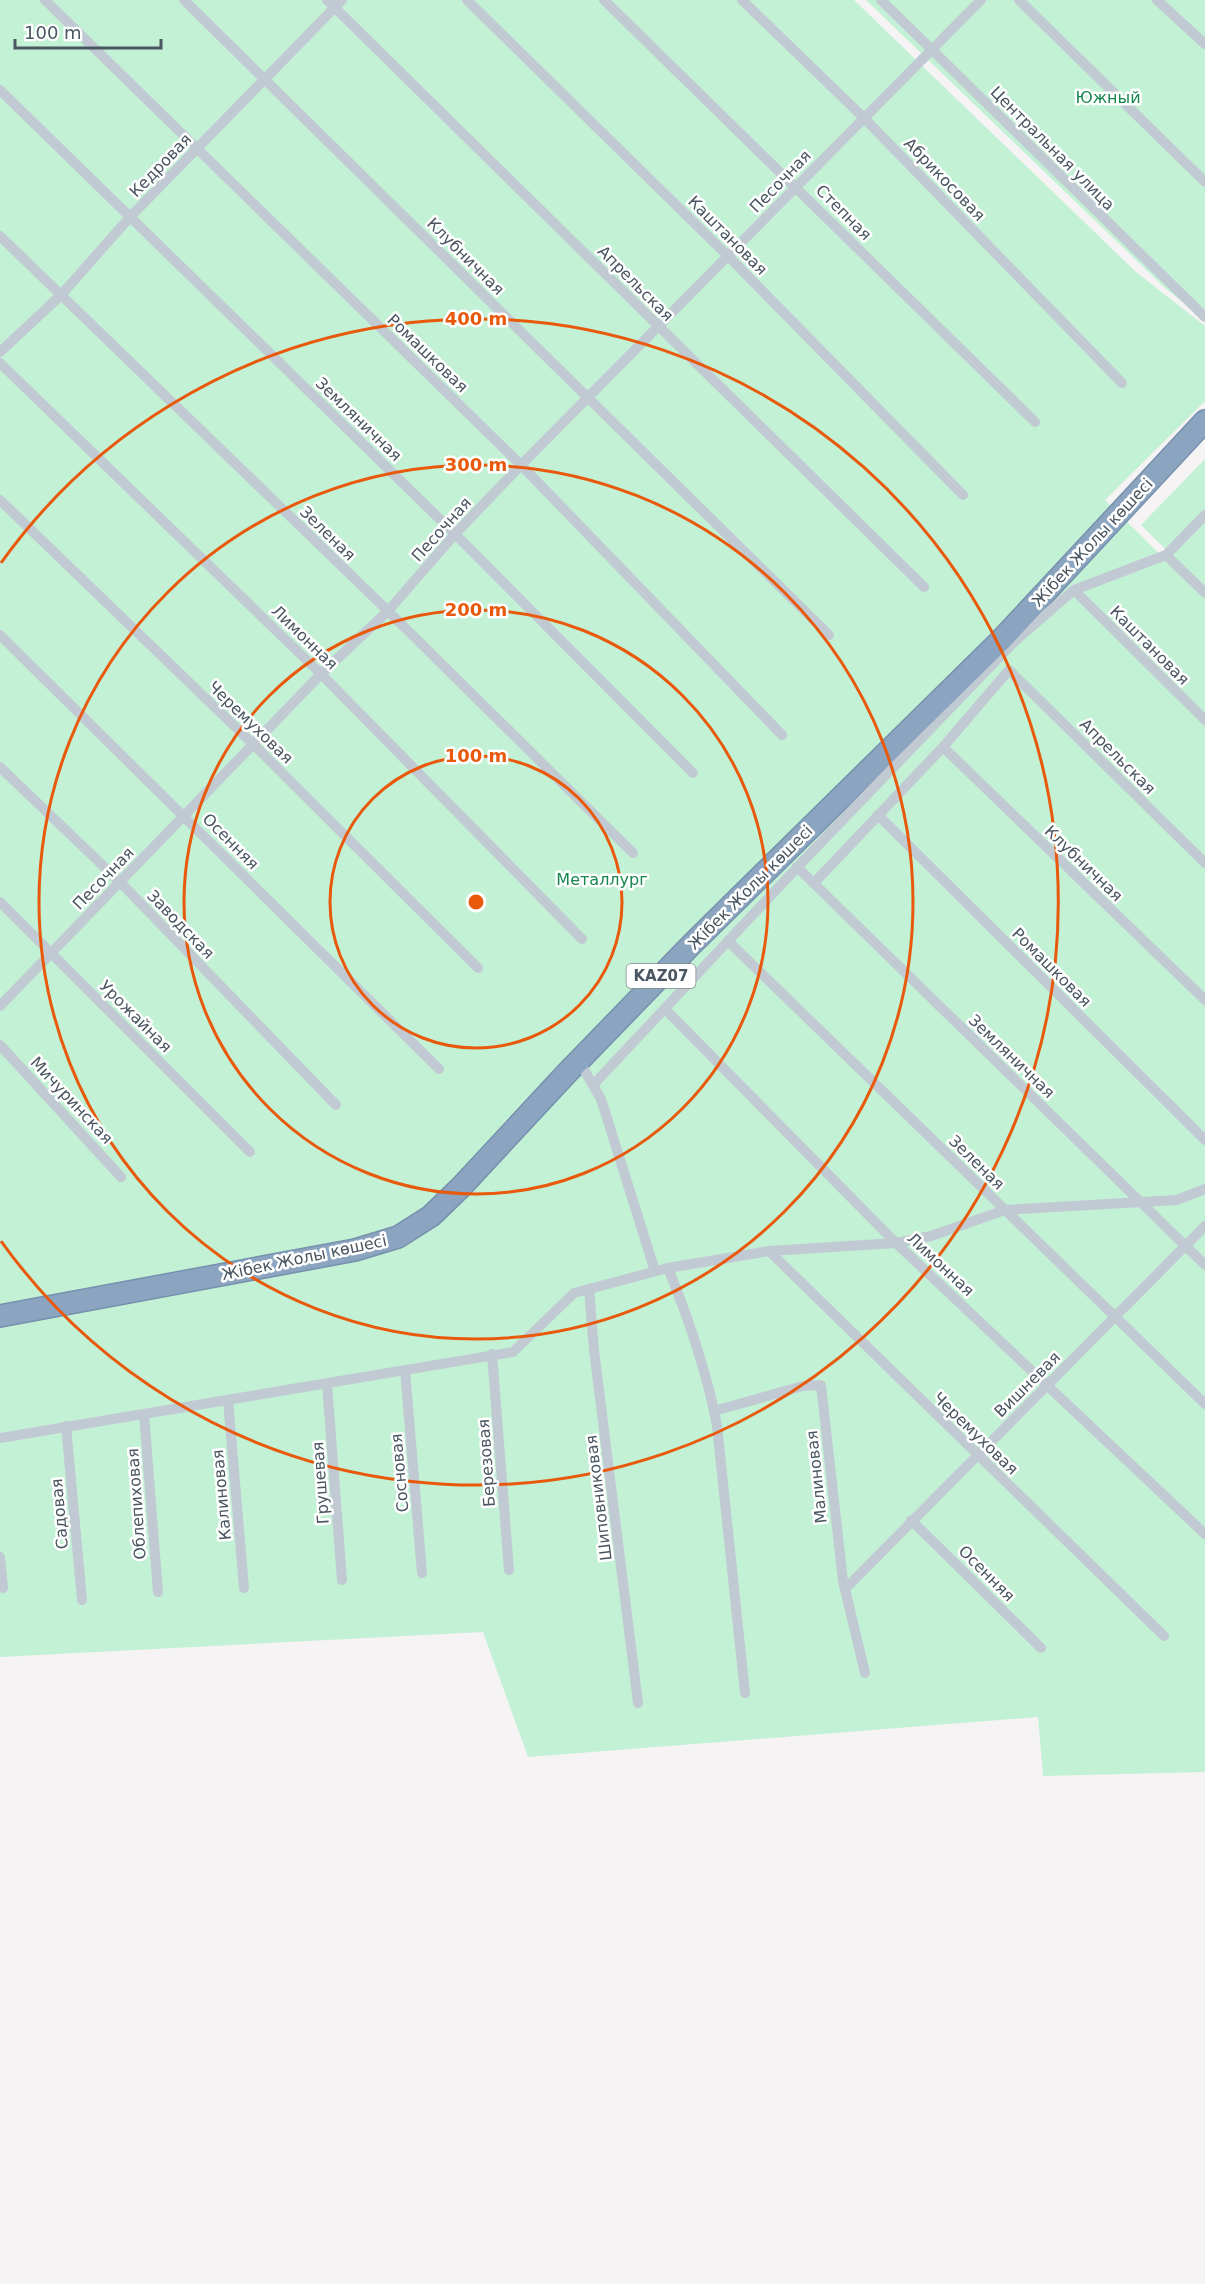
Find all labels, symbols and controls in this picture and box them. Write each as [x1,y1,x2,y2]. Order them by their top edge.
scale bar [15,12,160,50]
text: 100 m [24,22,82,43]
street label: Центральная улица [987,82,1119,214]
park label: Южный [1075,88,1141,107]
street label: Кедровая [125,130,195,201]
street label: Абрикосовая [900,134,989,225]
street label: Песочная [746,146,815,217]
street label: Степная [812,181,875,244]
street label: Каштановая [684,192,771,279]
street label: Клубничная [423,214,508,299]
street label: Апрельская [594,242,677,325]
text: 400 m [445,308,507,329]
street label: Ромашковая [384,310,472,396]
street label: Земляничная [312,374,406,465]
text: 300 m [445,454,507,475]
street label: Жібек Жолы көшесі [1028,474,1157,610]
street label: Песочная [408,493,475,565]
street label: Зеленая [296,502,359,565]
text: 200 m [445,599,507,620]
street label: Лимонная [268,601,342,674]
street label: Каштановая [1106,602,1193,689]
street label: Черемуховая [204,677,297,768]
street label: Апрельская [1076,715,1159,798]
text: 100 m [445,745,507,766]
street label: Осенняя [199,809,263,873]
street label: Жібек Жолы көшесі [684,821,817,954]
street label: Клубничная [1041,821,1127,905]
street label: Песочная [69,843,138,914]
park label: Металлург [556,870,648,889]
street label: Заводская [143,886,218,963]
centre of rings [466,892,486,912]
street label: Ромашковая [1008,924,1095,1011]
road number: KAZ07 [626,964,696,988]
street label: Урожайная [96,976,176,1056]
street label: Земляничная [965,1011,1059,1102]
street label: Мичуринская [26,1053,117,1148]
street label: Зеленая [945,1131,1008,1194]
street label: Лимонная [903,1229,978,1300]
street label: Жібек Жолы көшесі [220,1231,388,1284]
street label: Вишневая [991,1348,1064,1421]
street label: Черемуховая [929,1388,1022,1479]
street label: Березовая [474,1418,499,1508]
street label: Малиновая [802,1430,831,1524]
street label: Сосновая [387,1433,412,1513]
street label: Шиповниковая [581,1434,616,1562]
street label: Грушевая [308,1441,333,1525]
street label: Облепиховая [123,1448,150,1560]
street label: Калиновая [208,1449,235,1541]
street label: Садовая [47,1478,72,1550]
street label: Осенняя [955,1541,1019,1605]

